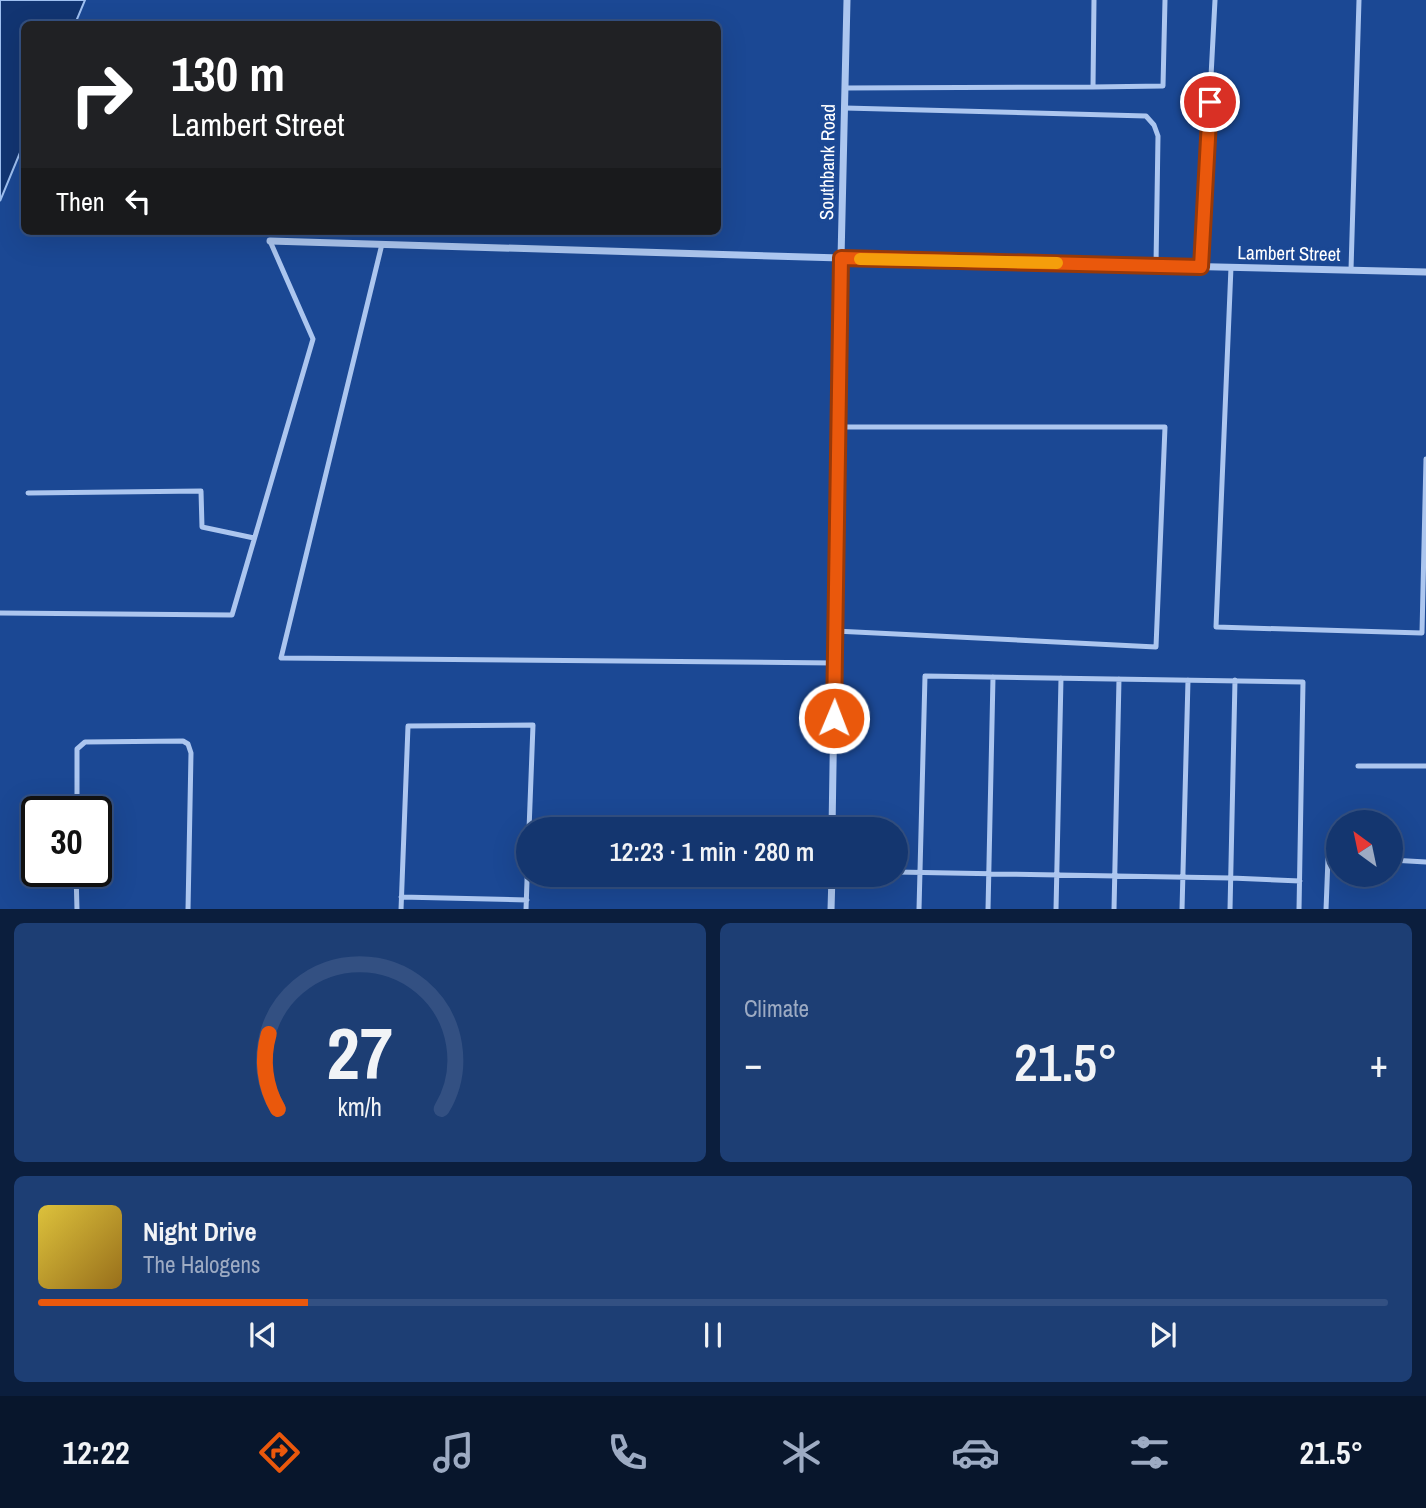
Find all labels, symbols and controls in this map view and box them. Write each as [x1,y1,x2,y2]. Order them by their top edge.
text: 130 m [171,40,285,106]
icon: right [56,49,147,140]
pin [1180,72,1240,132]
icon: arrive [1191,83,1229,121]
text: Lambert Street [171,103,345,146]
street label: Southbank Road [813,104,841,220]
icon: left [119,182,157,220]
text: Then [56,184,105,219]
street label: Lambert Street [1237,239,1341,267]
position arrow [797,681,871,755]
speed limit sign: 30 [21,796,112,887]
north arrow [1326,810,1404,887]
map controls [1326,810,1403,887]
text: 12:23 · 1 min · 280 m [610,834,814,869]
text: Climate [744,993,809,1024]
text: 27 [327,1004,393,1102]
text: 21.5° [1014,1027,1118,1097]
text: − [744,1038,762,1089]
text: + [1370,1038,1388,1089]
text: km/h [338,1089,382,1123]
text: Night Drive [143,1214,257,1249]
text: The Halogens [143,1249,260,1280]
icon: previous [244,1316,282,1354]
icon: pause [694,1316,732,1354]
icon: next [1144,1316,1182,1354]
icon: directions [255,1428,304,1477]
icon: music [429,1428,478,1477]
icon: phone [603,1428,652,1477]
icon: climate [777,1428,826,1477]
icon: car [951,1428,1000,1477]
icon: filters [1125,1428,1174,1477]
text: 12:22 [63,1431,130,1474]
text: 21.5° [1300,1431,1363,1474]

